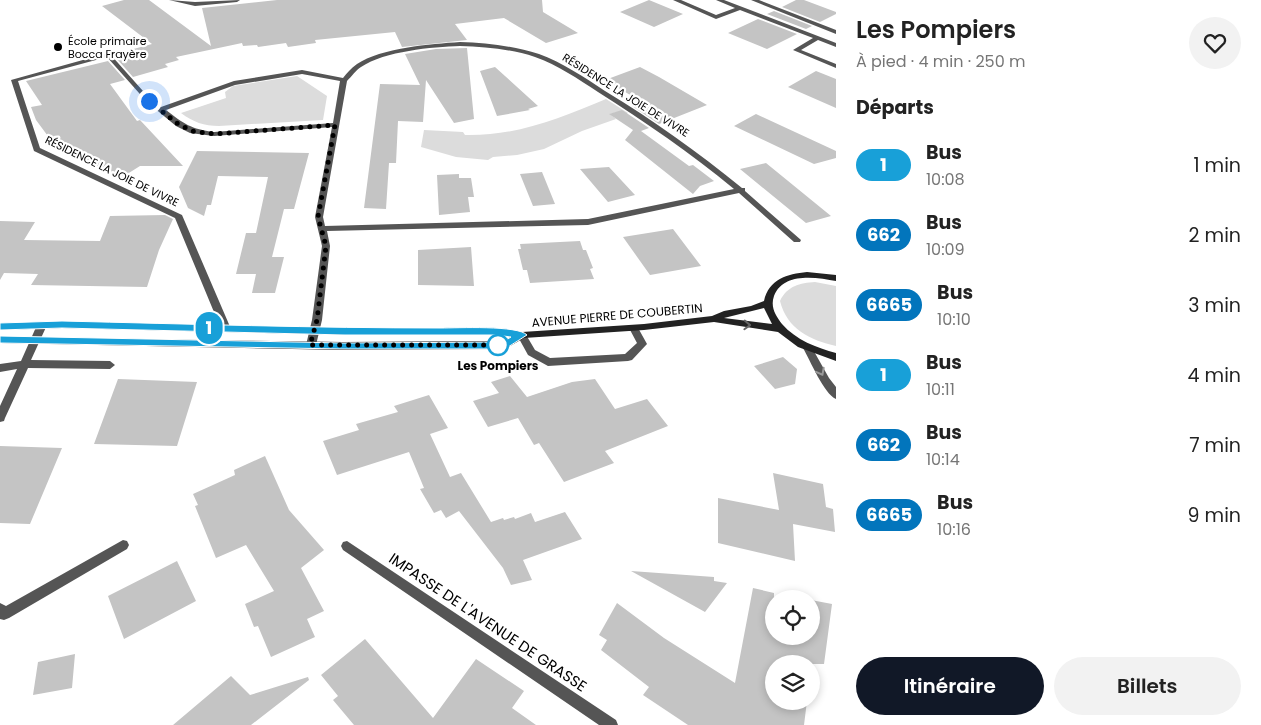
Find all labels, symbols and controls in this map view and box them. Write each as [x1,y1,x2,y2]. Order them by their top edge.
text: Les Pompiers [856,13,1016,46]
button: heart [1189,17,1241,69]
place label: École primaire Bocca Frayère [68,33,147,62]
marker: École primaire Bocca Frayère [52,41,64,53]
street label: RÉSIDENCE LA JOIE DE VIVRE [559,49,693,141]
text: À pied · 4 min · 250 m [856,50,1025,73]
your location [137,89,162,114]
text: Départs [856,94,934,121]
street label: RÉSIDENCE LA JOIE DE VIVRE [42,132,182,210]
text: Bus [926,139,962,166]
text: 1 [880,152,887,177]
text: 1 min [1193,152,1241,179]
text: 10:08 [926,168,965,191]
text: Bus [926,209,962,236]
text: 662 [867,222,900,247]
text: 2 min [1189,222,1241,249]
text: 10:09 [926,238,965,261]
text: Bus [937,279,973,306]
text: 6665 [866,292,912,317]
text: 3 min [1188,292,1241,319]
street label: AVENUE PIERRE DE COUBERTIN [531,299,703,331]
text: 10:10 [937,308,971,331]
line badge: 1 [193,312,225,344]
text: 1 [206,315,212,340]
one-way arrow [743,319,751,330]
marker: Les Pompiers [487,334,509,356]
text: Bus [926,349,962,376]
place label: Les Pompiers [457,357,539,374]
text: 1 [880,362,887,387]
text: 4 min [1188,362,1241,389]
one-way arrow [815,367,825,376]
text: 10:11 [926,378,955,401]
text: Bus [926,419,962,446]
text: 662 [867,432,900,457]
text: 7 min [1189,432,1241,459]
text: 10:14 [926,448,960,471]
text: Bus [937,489,973,516]
text: 6665 [866,502,912,527]
text: 9 min [1188,502,1241,529]
text: 10:16 [937,518,971,541]
street label: IMPASSE DE L'AVENUE DE GRASSE [385,548,591,696]
map controls [765,590,820,710]
button: locate [765,590,820,645]
button: layers [765,655,820,710]
button: Itinéraire [856,657,1044,715]
button: Billets [1054,657,1241,715]

